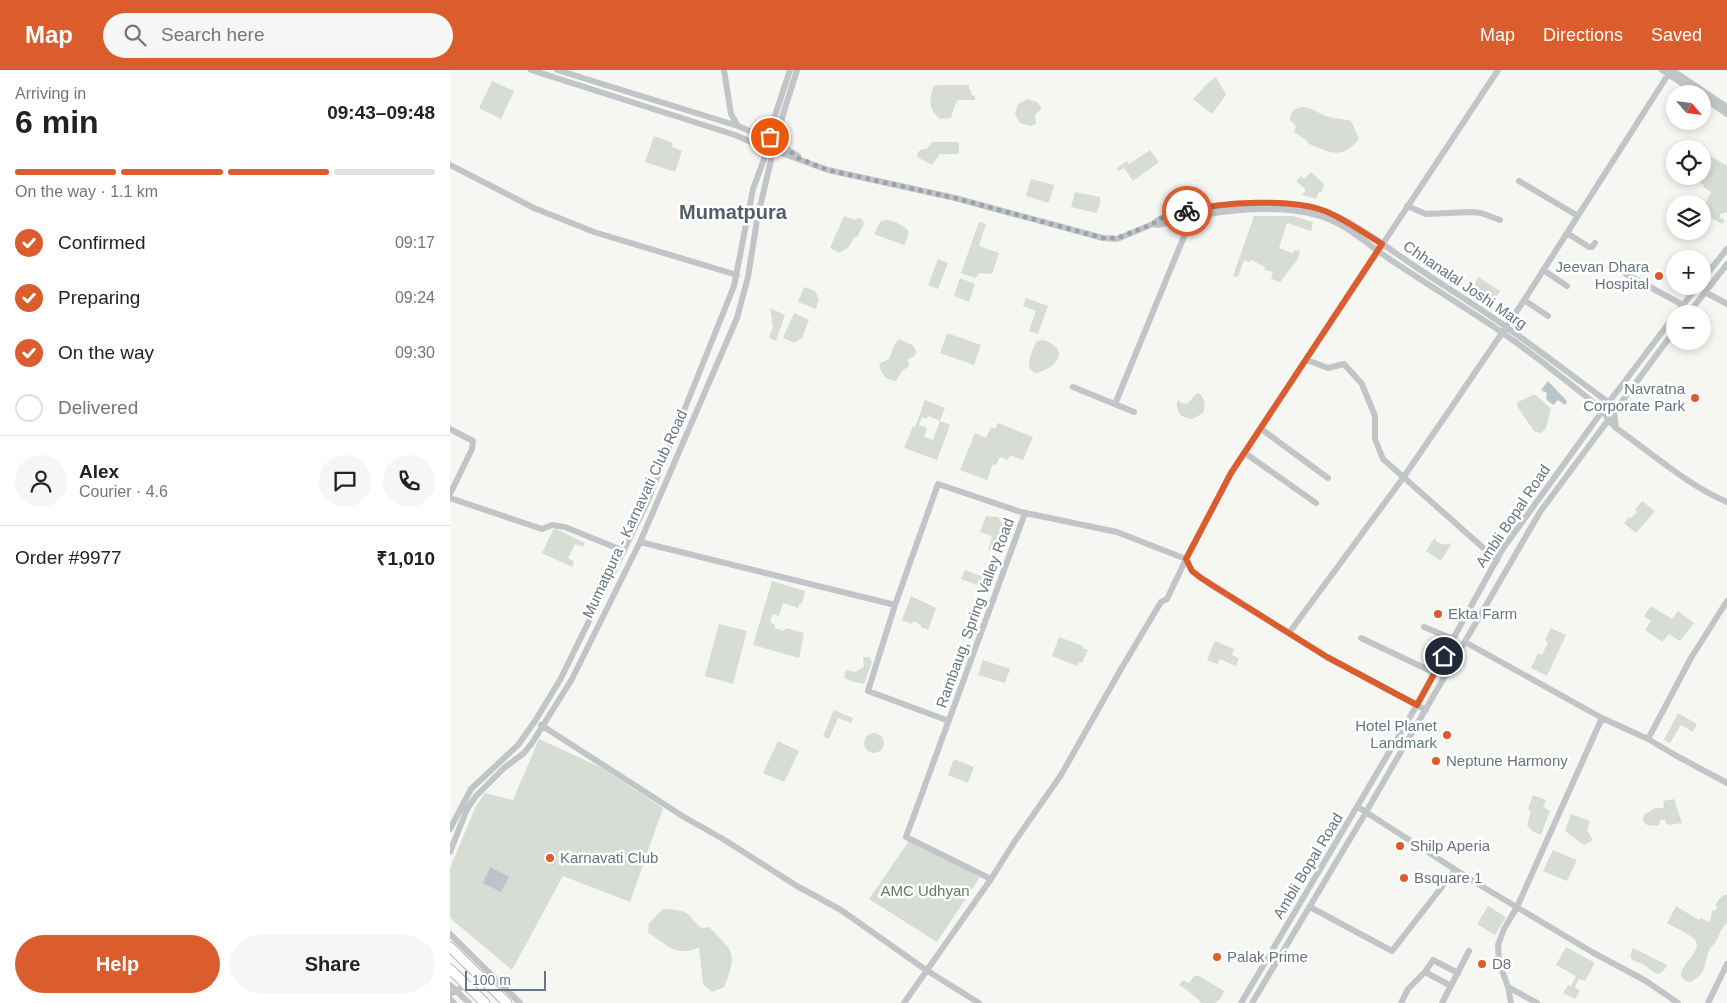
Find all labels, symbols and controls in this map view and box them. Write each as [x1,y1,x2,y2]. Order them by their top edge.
search box [103,13,453,58]
text: Map [25,21,73,48]
icon: search [121,21,149,49]
text: Search here [161,24,265,45]
text: Map [1480,25,1515,45]
text: Directions [1543,25,1623,45]
text: Saved [1651,25,1702,45]
text: Arriving in [15,85,86,102]
north arrow [1666,85,1711,130]
map controls [1666,85,1711,350]
text: 09:43–09:48 [327,102,435,123]
text: 6 min [15,104,99,140]
pin [749,116,791,158]
icon: bag [756,123,784,151]
button: locate [1666,140,1711,185]
text: On the way · 1.1 km [15,183,158,200]
courier [1162,186,1212,236]
button: layers [1666,195,1711,240]
icon: bike [1173,197,1201,225]
district label: Mumatpura [679,201,788,223]
icon: check [15,229,43,257]
text: Confirmed [58,232,146,253]
text: 09:17 [395,234,435,251]
street label: Chhanalal Joshi Marg [1400,237,1530,332]
button: + [1666,250,1711,295]
place label: Jeevan Dhara Hospital [1556,258,1650,292]
marker: Jeevan Dhara Hospital [1653,270,1665,282]
icon: check [15,284,43,312]
text: Preparing [58,287,140,308]
text: 09:24 [395,289,435,306]
button: − [1666,305,1711,350]
icon: check [15,339,43,367]
text: On the way [58,342,154,363]
text: 09:30 [395,344,435,361]
place label: Navratna Corporate Park [1583,380,1686,414]
marker: Navratna Corporate Park [1689,392,1701,404]
text: Delivered [58,397,138,418]
street label: Mumatpura - Karnavati Club Road [579,407,690,621]
button: person [15,455,67,507]
button: chat [319,455,371,507]
button: phone [383,455,435,507]
text: Alex [79,461,119,482]
street label: Ambli Bopal Road [1472,461,1553,570]
text: Courier · 4.6 [79,483,168,500]
street label: Rambaug, Spring Valley Road [932,516,1017,710]
text: Order #9977 [15,547,122,568]
text: ₹1,010 [377,548,435,569]
place label: Ekta Farm [1448,605,1517,622]
marker: Ekta Farm [1432,608,1444,620]
pin [1423,635,1465,677]
icon: home [1430,642,1458,670]
place label: Hotel Planet Landmark [1355,717,1438,751]
marker: Hotel Planet Landmark [1441,729,1453,741]
place label: Neptune Harmony [1446,752,1568,769]
marker: Neptune Harmony [1430,755,1442,767]
street label: Ambli Bopal Road [1269,810,1346,922]
place label: Shilp Aperia [1410,837,1491,854]
marker: Shilp Aperia [1394,840,1406,852]
place label: Karnavati Club [560,849,658,866]
marker: Karnavati Club [544,852,556,864]
place label: Bsquare 1 [1414,869,1482,886]
marker: Bsquare 1 [1398,872,1410,884]
park label: AMC Udhyan [880,882,970,899]
button: Help [15,935,220,993]
button: Share [230,935,435,993]
place label: Palak Prime [1227,948,1308,965]
marker: Palak Prime [1211,951,1223,963]
place label: D8 [1492,955,1511,972]
marker: D8 [1476,958,1488,970]
scale bar [465,968,546,991]
text: 100 m [472,972,511,988]

